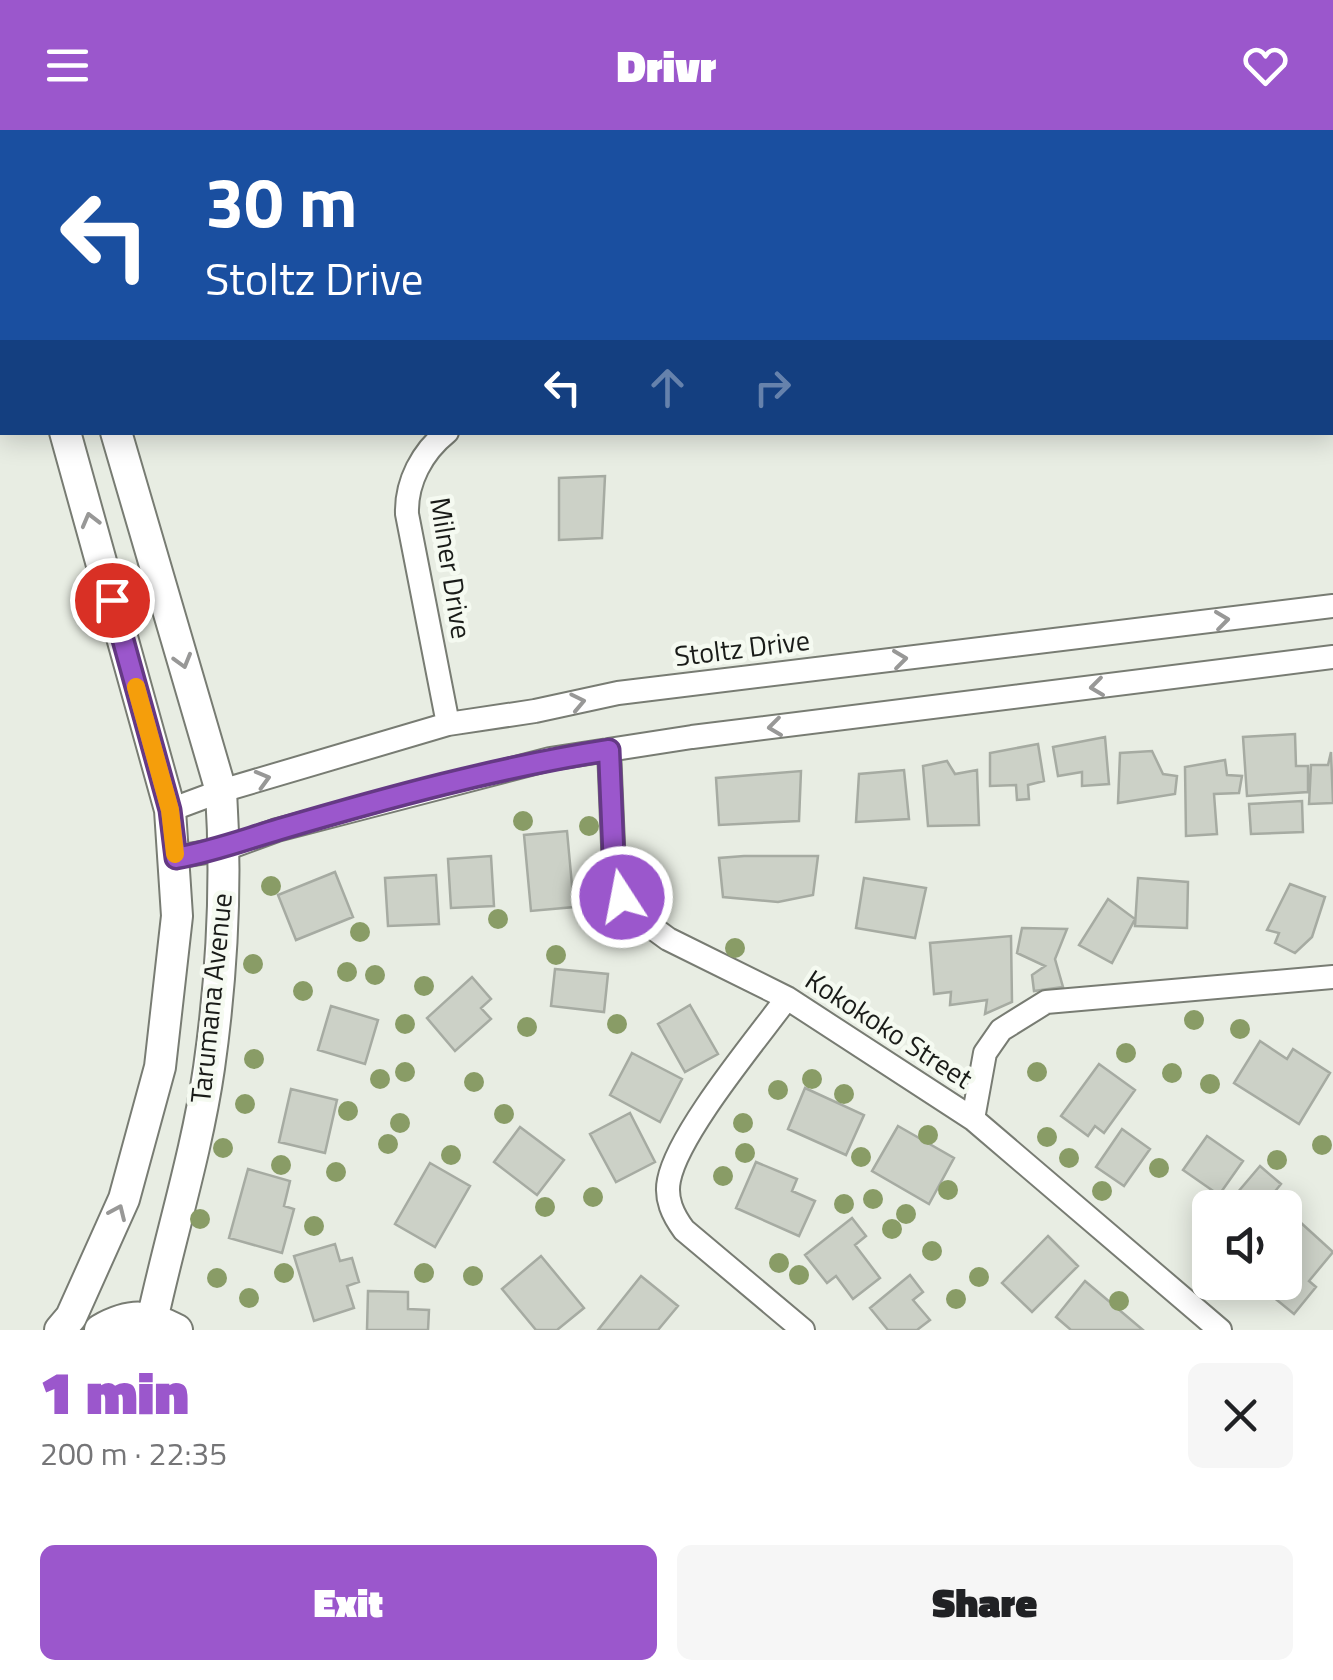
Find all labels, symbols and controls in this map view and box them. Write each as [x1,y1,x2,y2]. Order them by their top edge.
text: Drivr [617,31,716,99]
icon: menu [40,38,95,93]
icon: heart [1238,38,1293,93]
text: 30 m [205,148,358,254]
icon: left [40,170,170,300]
text: Stoltz Drive [205,244,424,312]
icon: left [535,360,590,415]
icon: ahead [640,360,695,415]
icon: right [745,360,800,415]
street label: Milner Drive [419,494,484,642]
one-way arrow [81,512,102,529]
pin [70,558,155,643]
icon: arrive [85,573,140,628]
one-way arrow [1215,610,1231,631]
street label: Stoltz Drive [672,618,812,677]
one-way arrow [892,649,908,670]
one-way arrow [171,651,192,668]
one-way arrow [1089,675,1106,696]
one-way arrow [569,693,586,714]
one-way arrow [766,716,782,737]
one-way arrow [253,770,270,791]
position arrow [570,845,674,949]
street label: Tarumana Avenue [178,891,243,1105]
street label: Kokokoko Street [797,958,982,1099]
map controls [1192,1190,1302,1300]
button: sound [1192,1190,1302,1300]
one-way arrow [106,1204,126,1222]
text: 1 min [40,1346,189,1437]
button: close [1188,1363,1293,1468]
text: 200 m · 22:35 [40,1429,227,1477]
button: Exit [40,1545,657,1660]
button: Share [677,1545,1293,1660]

